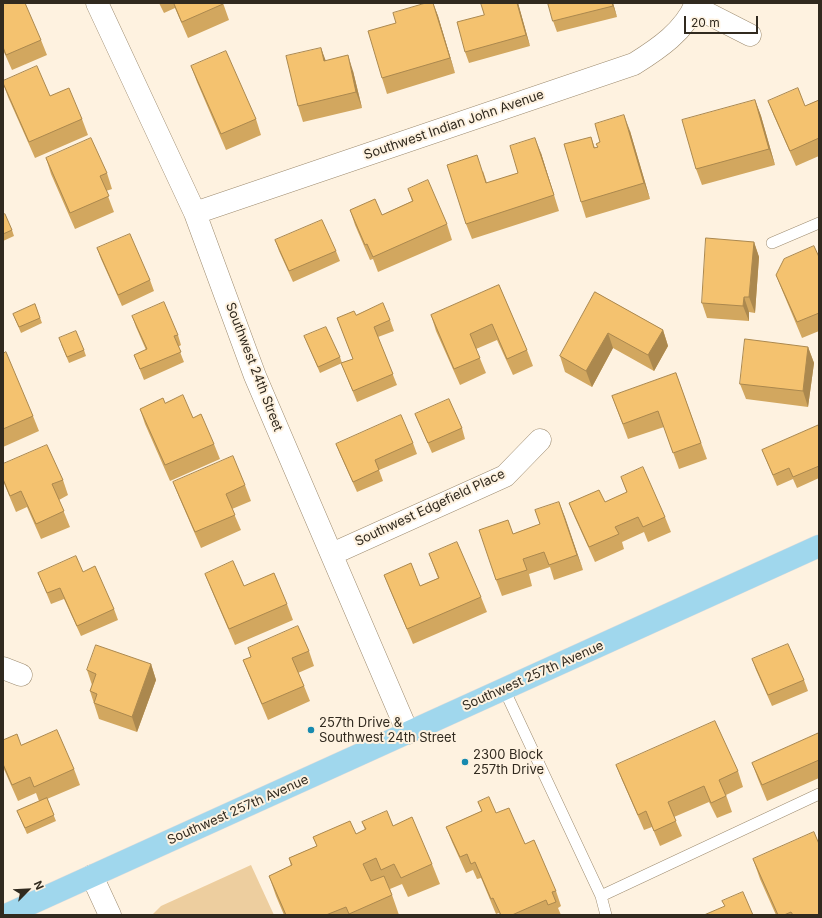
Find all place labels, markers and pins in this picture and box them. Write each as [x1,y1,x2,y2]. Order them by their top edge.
place label: 257th Drive & Southwest 24th Street [319,715,456,746]
marker: 257th Drive & Southwest 24th Street [306,725,316,735]
place label: 2300 Block 257th Drive [473,747,544,778]
marker: 2300 Block 257th Drive [460,757,470,767]

